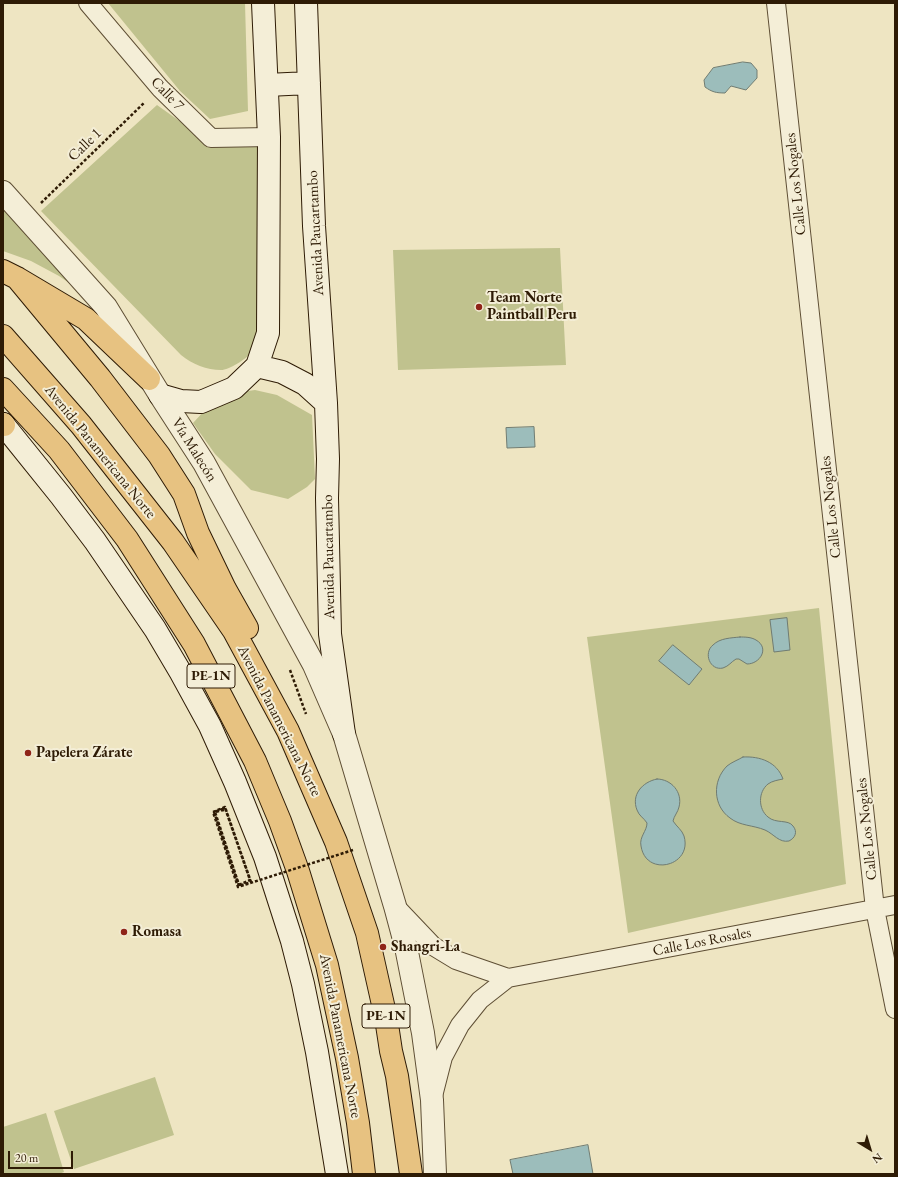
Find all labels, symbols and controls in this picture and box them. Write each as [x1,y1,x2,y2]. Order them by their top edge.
street label: Calle 7 [147,73,187,115]
street label: Calle 1 [64,125,106,165]
street label: Calle Los Nogales [782,132,810,236]
street label: Avenida Paucartambo [304,170,328,296]
place label: Team Norte Paintball Peru [487,289,577,324]
marker: Team Norte Paintball Peru [474,302,484,312]
street label: Avenida Panamericana Norte [41,382,159,522]
street label: Vía Malecón [167,415,221,485]
street label: Calle Los Nogales [817,455,845,559]
street label: Avenida Paucartambo [319,494,339,620]
street label: Avenida Panamericana Norte [233,643,325,799]
road number: PE-1N [187,664,235,688]
place label: Papelera Zárate [36,744,133,762]
marker: Papelera Zárate [23,748,33,758]
street label: Calle Los Nogales [853,777,881,881]
place label: Romasa [132,923,182,941]
street label: Calle Los Rosales [651,924,753,960]
marker: Romasa [119,927,129,937]
place label: Shangri-La [391,938,460,956]
marker: Shangri-La [378,942,388,952]
street label: Avenida Panamericana Norte [315,952,365,1120]
road number: PE-1N [362,1004,410,1028]
north arrow [850,1129,890,1169]
scale bar [10,1143,75,1169]
text: 20 m [15,1150,38,1166]
text: N [870,1150,885,1167]

